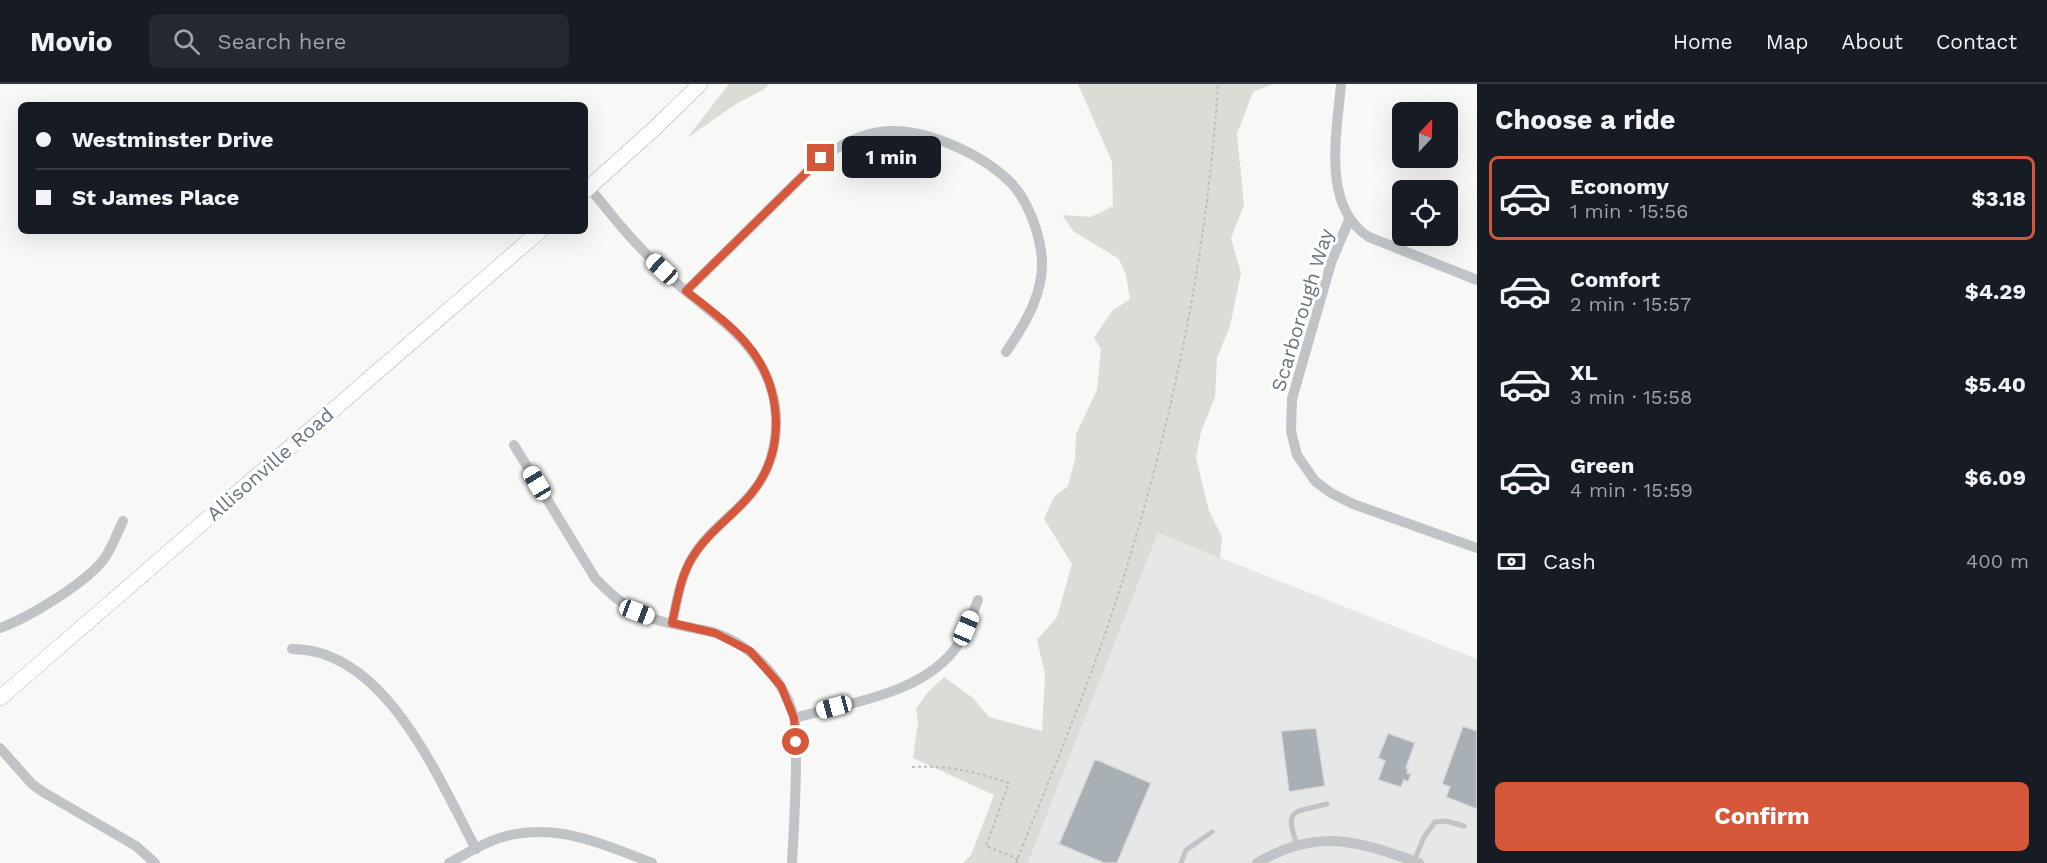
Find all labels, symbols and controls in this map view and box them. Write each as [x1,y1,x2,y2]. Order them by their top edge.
search box [149,14,569,68]
text: Movio [30,25,113,58]
icon: search [170,25,203,58]
text: Search here [218,29,347,54]
text: Home [1673,29,1733,54]
text: Map [1766,29,1809,54]
text: About [1842,29,1903,54]
text: Contact [1936,29,2017,54]
north arrow [1392,102,1458,168]
map controls [1392,102,1458,246]
text: Choose a ride [1495,104,1675,136]
text: Westminster Drive [72,127,274,152]
callout: 1 min [842,137,941,179]
route end [807,144,834,171]
text: 1 min [866,145,917,169]
icon: car [1498,171,1552,225]
text: Economy [1570,174,1669,199]
button: locate [1392,180,1458,246]
text: St James Place [72,185,239,210]
text: $3.18 [1971,186,2026,211]
text: 1 min · 15:56 [1570,199,1688,223]
street label: Scarborough Way [1266,225,1338,394]
car [643,250,681,288]
icon: car [1498,264,1552,318]
text: Comfort [1570,267,1660,292]
text: $4.29 [1965,279,2026,304]
text: 2 min · 15:57 [1570,292,1691,316]
icon: car [1498,357,1552,411]
text: XL [1570,360,1598,385]
text: $5.40 [1964,372,2026,397]
text: 3 min · 15:58 [1570,385,1692,409]
street label: Allisonville Road [202,402,338,526]
icon: car [1498,450,1552,504]
text: Green [1570,453,1634,478]
car [520,463,554,503]
text: $6.09 [1964,465,2026,490]
text: 4 min · 15:59 [1570,478,1693,502]
icon: cash [1495,545,1528,578]
text: Cash [1543,549,1596,574]
text: 400 m [1966,549,2029,573]
car [617,597,657,627]
car [951,608,981,648]
car [814,694,854,720]
route start [782,728,809,755]
button: Confirm [1495,782,2029,851]

